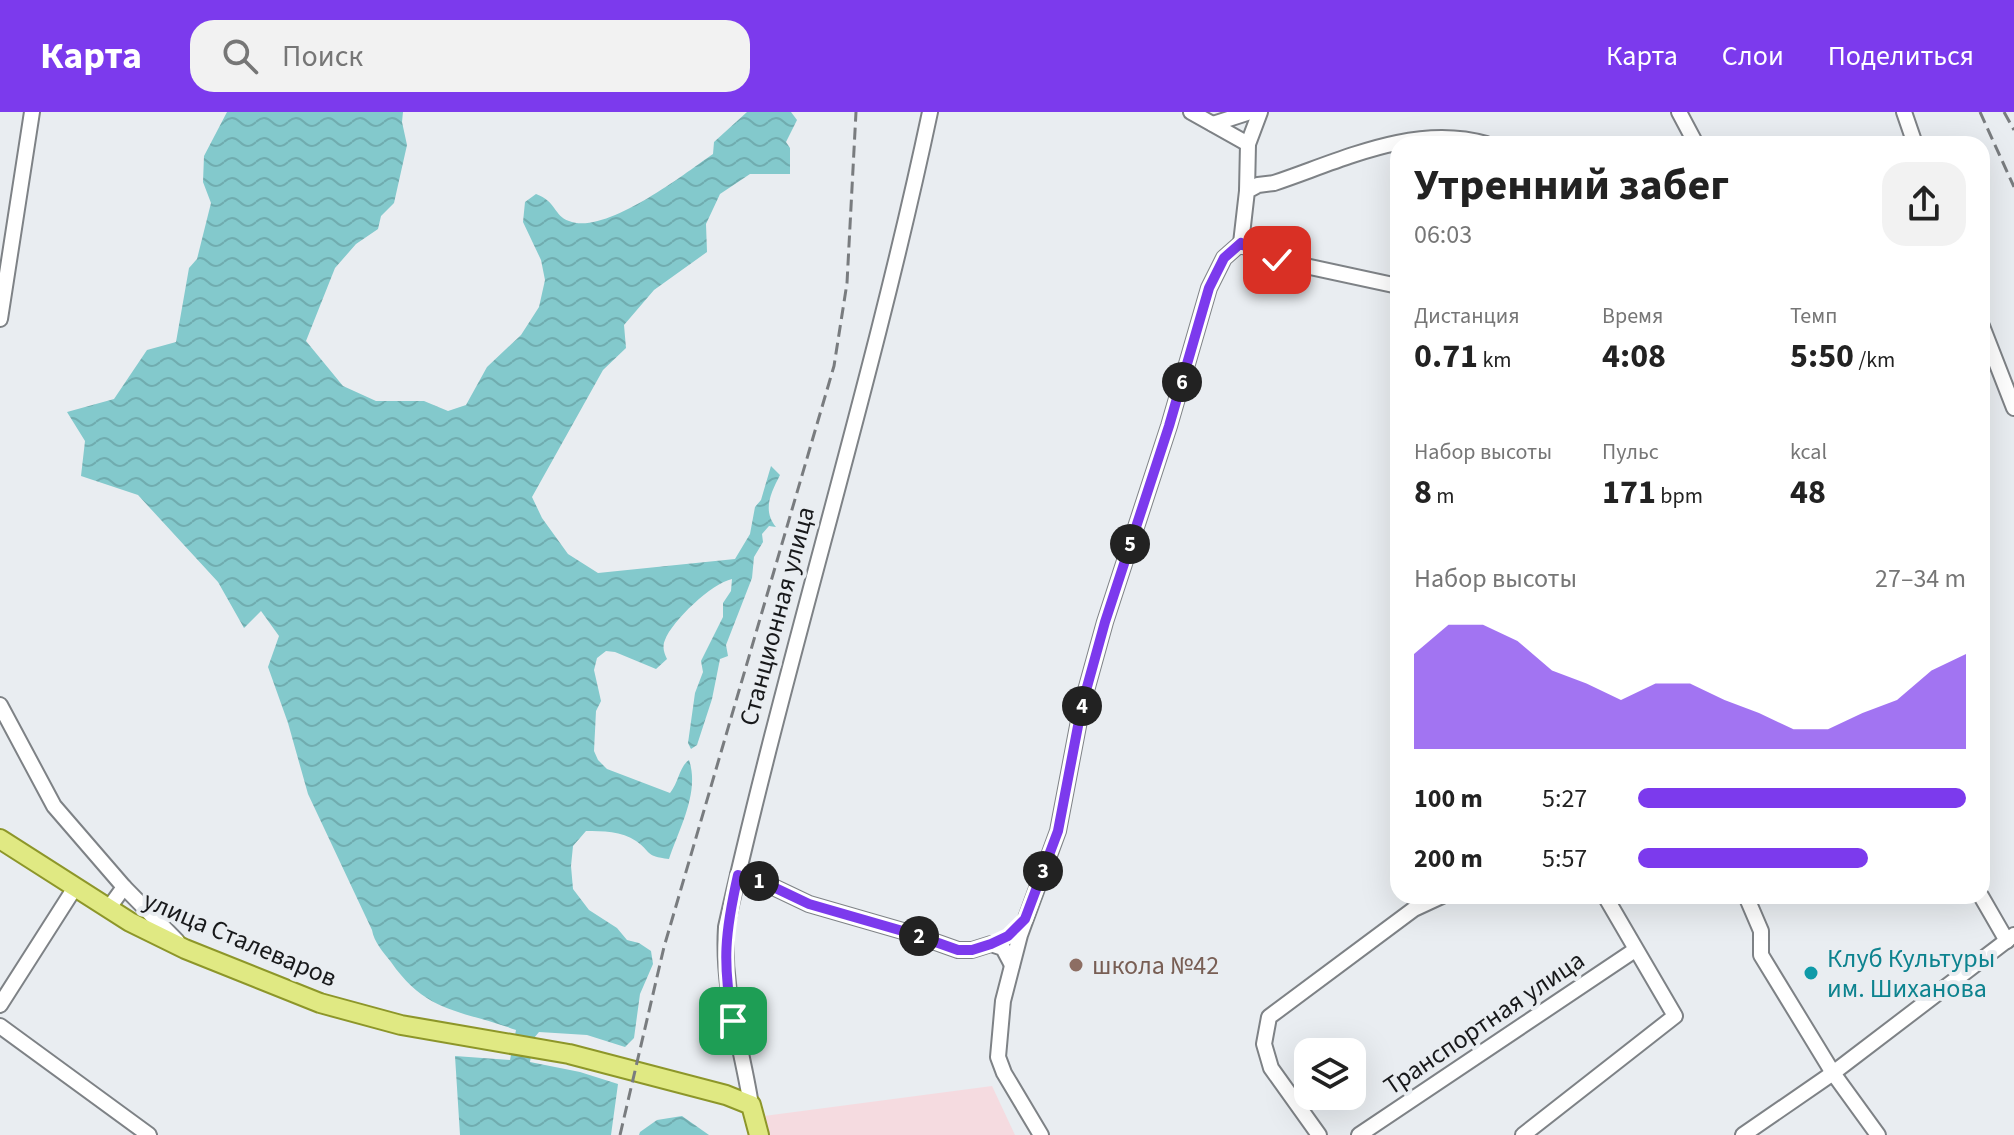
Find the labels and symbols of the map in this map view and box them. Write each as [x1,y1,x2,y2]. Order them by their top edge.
pin [1243,226,1311,294]
pin: 6 [1162,362,1202,402]
street label: Станционная улица [730,502,824,730]
pin: 5 [1110,524,1150,564]
pin: 4 [1062,686,1102,726]
pin: 3 [1023,851,1063,891]
pin: 1 [739,861,779,901]
street label: улица Сталеваров [138,882,342,996]
pin: 2 [899,916,939,956]
place label: Клуб Культуры им. Шиханова [1827,940,1995,1007]
street label: Транспортная улица [1376,942,1592,1104]
place label: школа №42 [1092,947,1219,984]
marker: школа №42 [1067,956,1085,974]
marker: Клуб Культуры им. Шиханова [1802,964,1820,982]
pin [699,987,767,1055]

